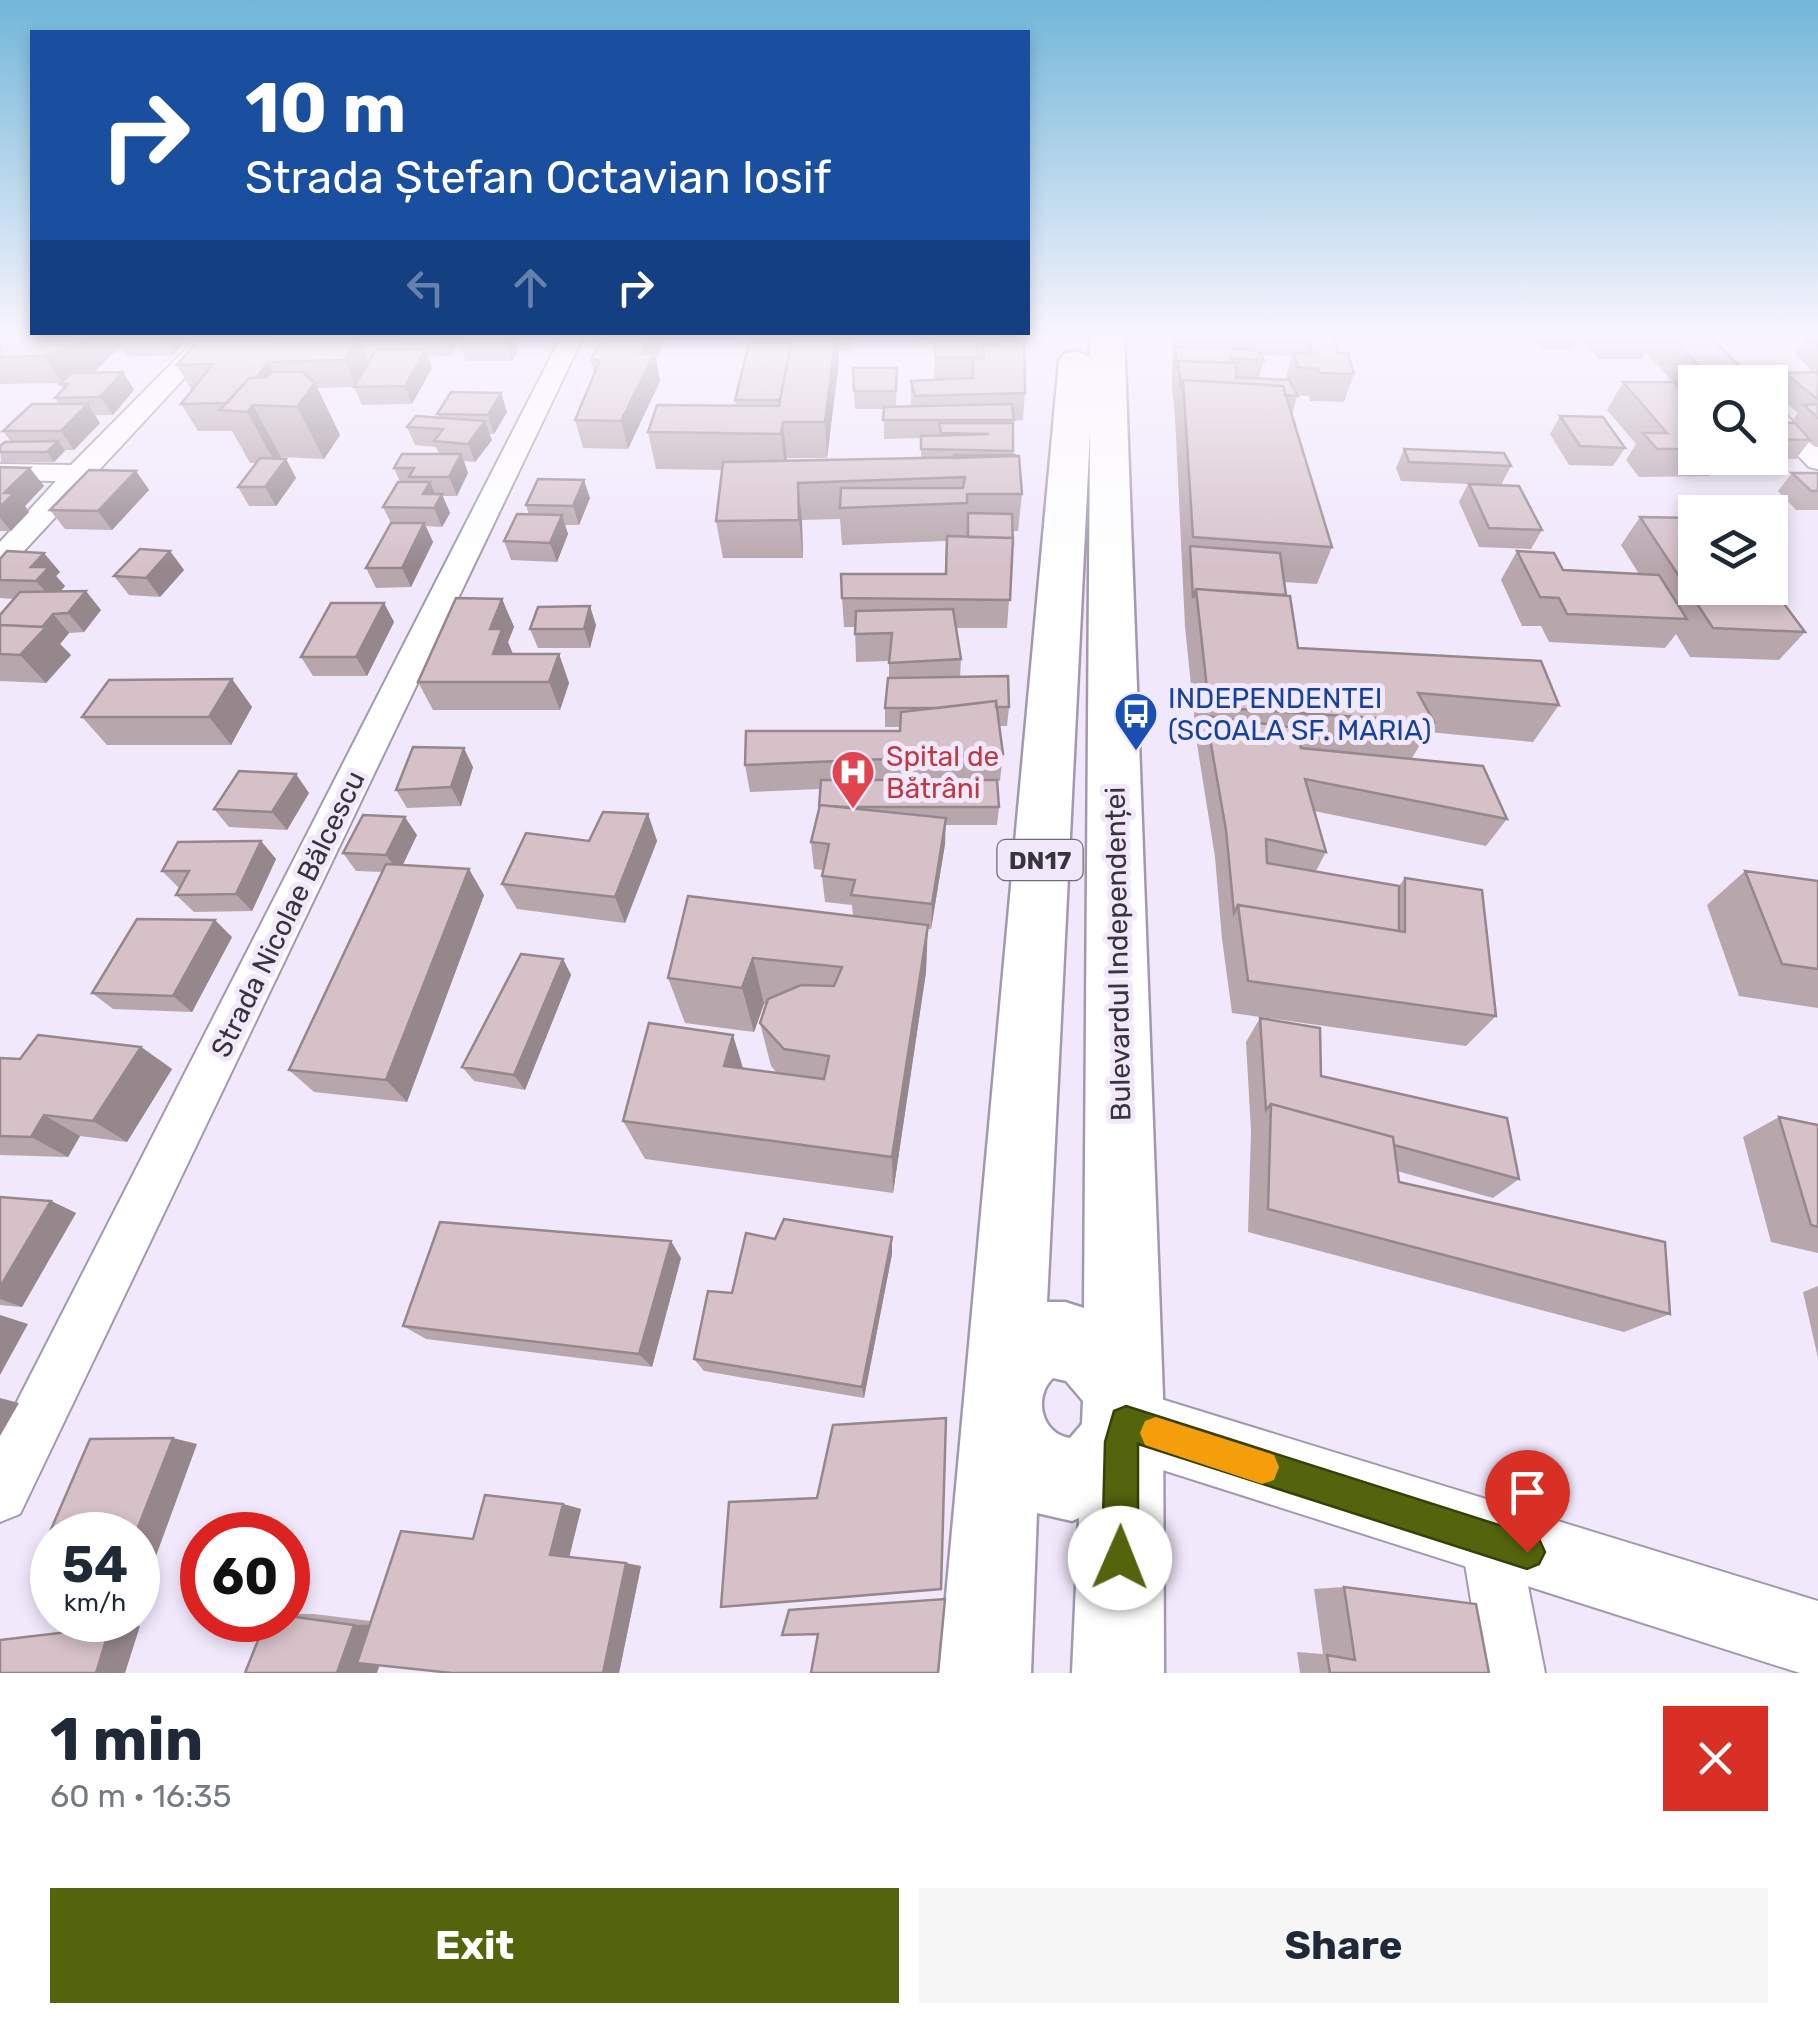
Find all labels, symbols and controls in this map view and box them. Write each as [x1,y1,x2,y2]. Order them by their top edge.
text: 10 m [245,67,406,150]
icon: right [80,70,210,200]
text: Strada Ștefan Octavian Iosif [245,151,831,204]
icon: left [398,260,453,315]
icon: ahead [503,260,558,315]
icon: right [608,260,663,315]
map controls [1678,365,1788,605]
button: search [1678,365,1788,475]
button: layers [1678,495,1788,605]
place label: INDEPENDENTEI (SCOALA SF. MARIA) [1168,682,1431,747]
bus stop icon: INDEPENDENTEI (SCOALA SF. MARIA) [1113,691,1159,752]
place label: Spital de Bătrâni [886,740,999,805]
hospital icon: Spital de Bătrâni [830,749,876,810]
street label: Strada Nicolae Bălcescu [204,765,372,1063]
street label: Bulevardul Independenței [1099,787,1137,1121]
road number: DN17 [998,840,1082,880]
pin [1485,1450,1570,1553]
icon: arrive [1500,1465,1555,1520]
position arrow [1068,1506,1172,1610]
speed limit sign: 60 [180,1512,310,1642]
text: 54 [62,1535,128,1595]
text: km/h [64,1588,126,1617]
text: 1 min [50,1704,203,1775]
button: close [1663,1706,1768,1811]
text: 60 m · 16:35 [50,1777,232,1815]
button: Exit [50,1888,899,2003]
button: Share [919,1888,1768,2003]

